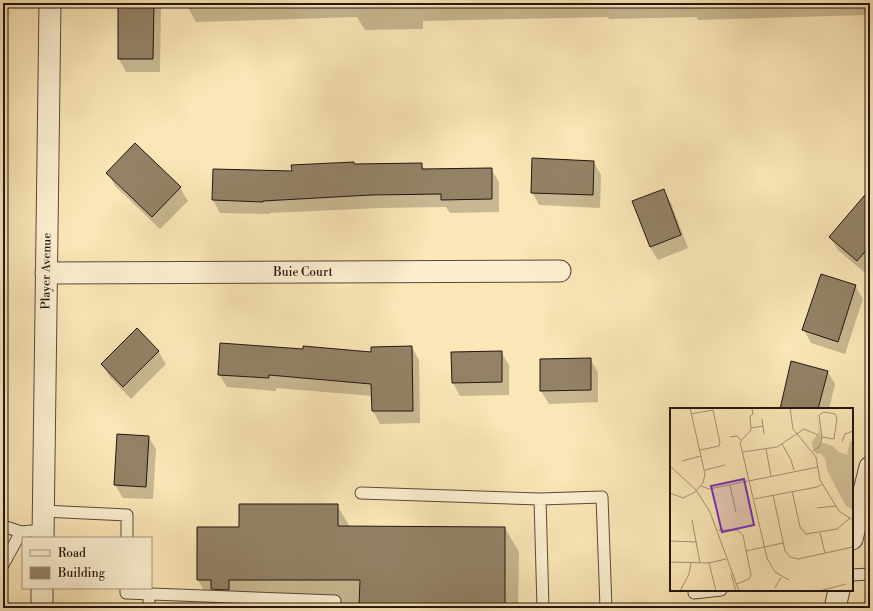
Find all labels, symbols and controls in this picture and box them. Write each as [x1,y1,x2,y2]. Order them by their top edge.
street label: Player Avenue [38,233,55,309]
street label: Buie Court [272,265,333,280]
inset map [670,408,853,591]
legend [22,537,152,589]
text: Road [58,546,86,561]
text: Building [57,566,106,581]

